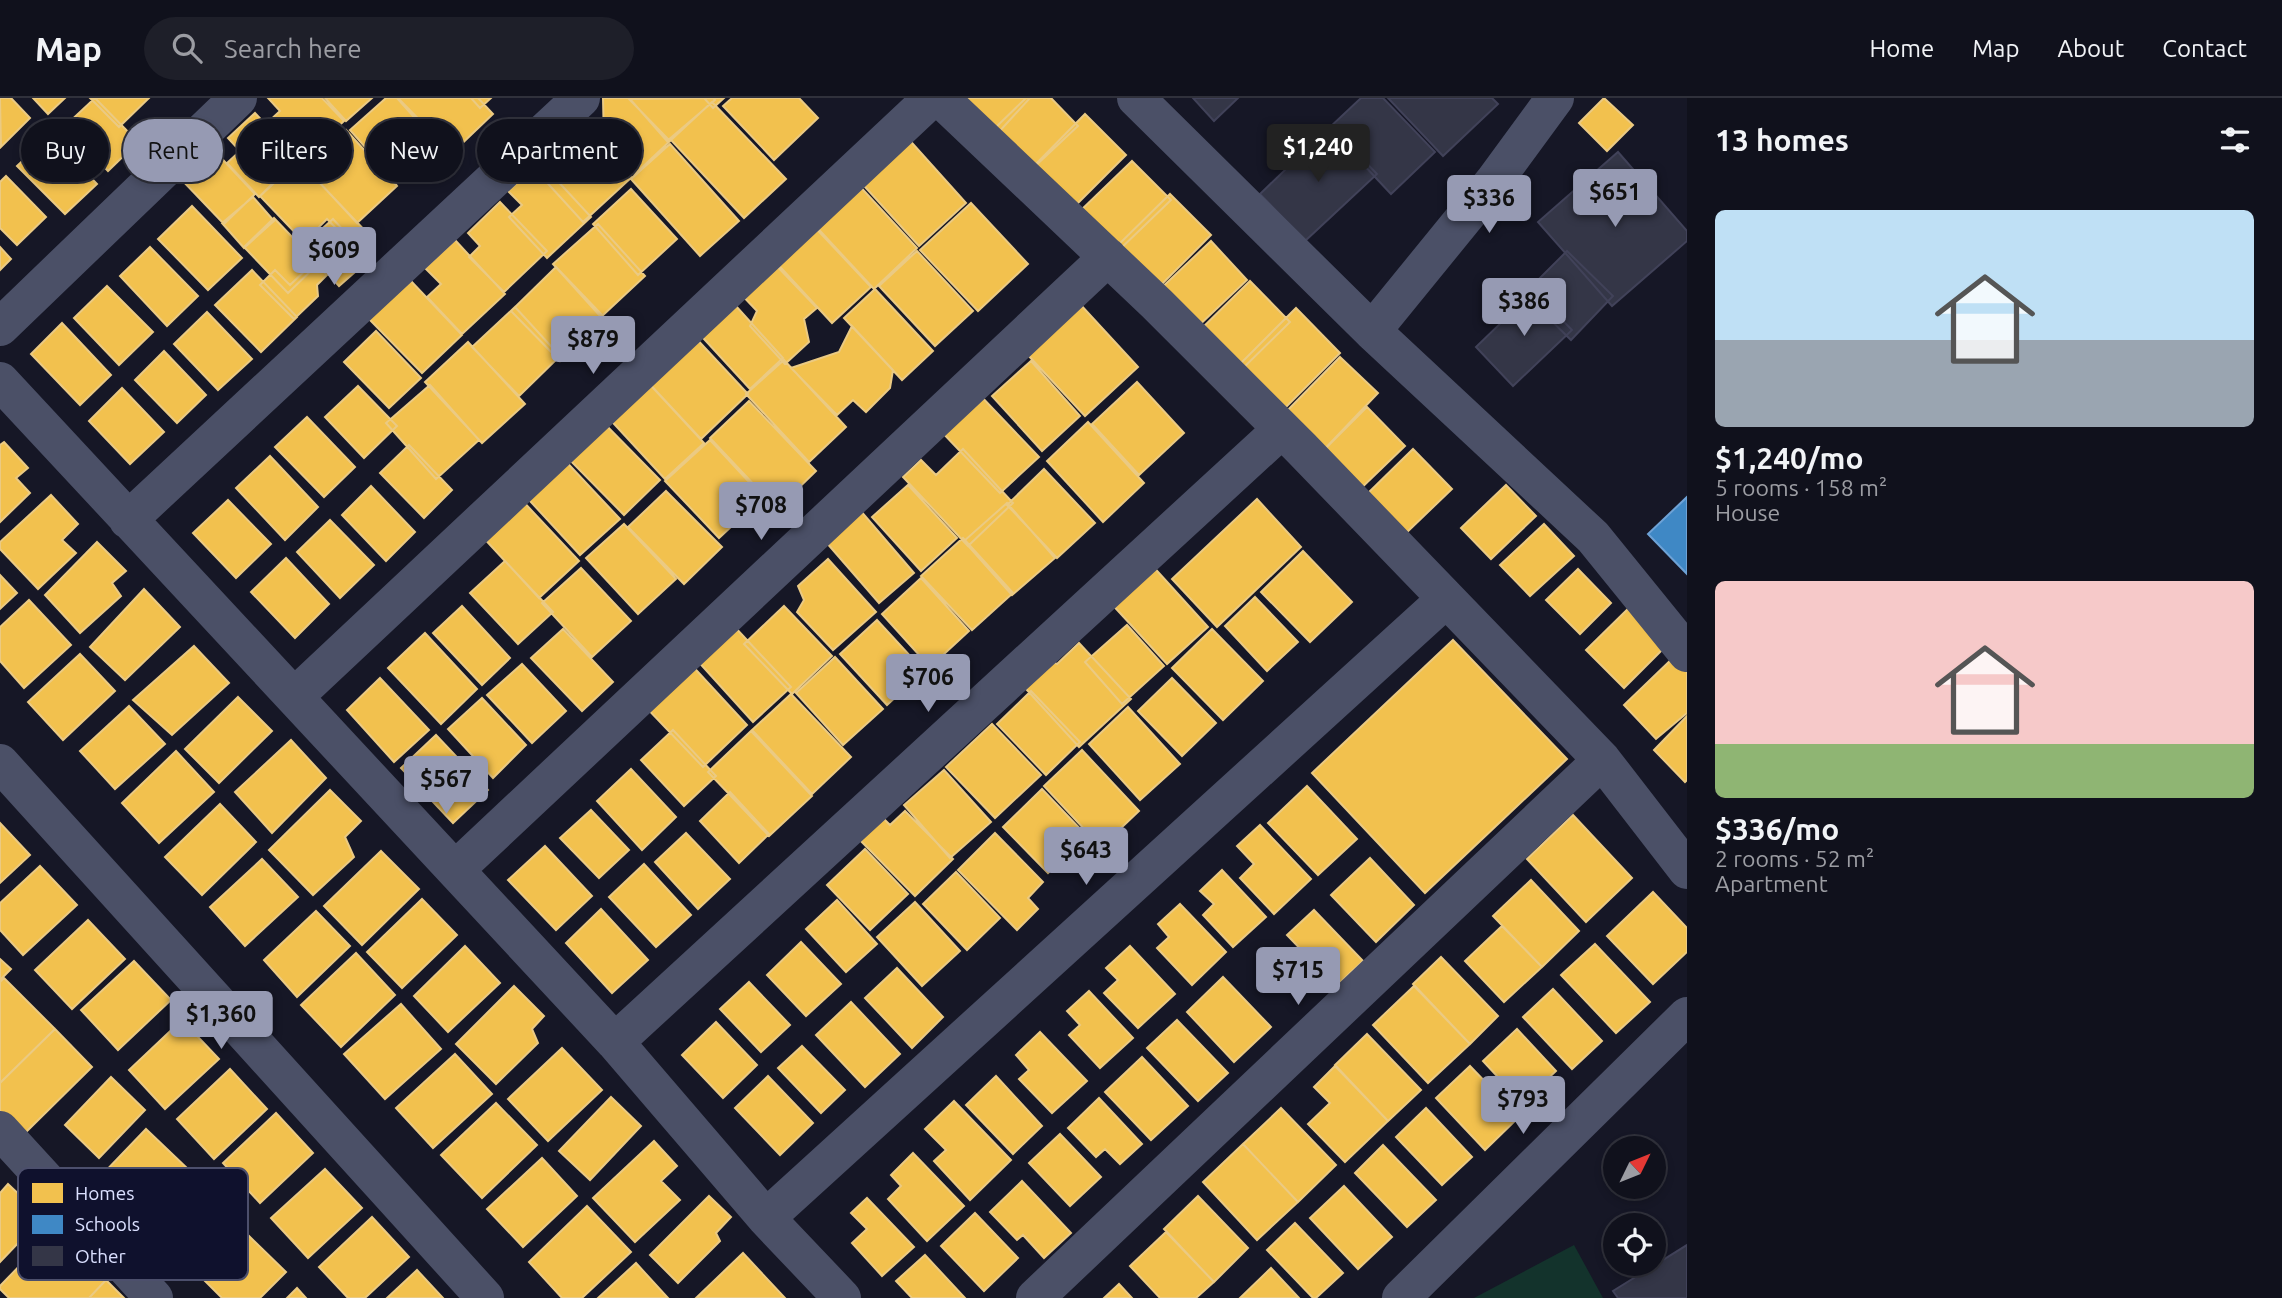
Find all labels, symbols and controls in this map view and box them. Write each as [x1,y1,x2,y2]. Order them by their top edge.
search box [144,17,634,80]
icon: search [168,29,206,67]
text: Map [35,30,102,67]
text: Search here [224,34,362,63]
text: Home [1869,35,1934,62]
text: Map [1972,35,2019,62]
text: About [2057,35,2124,62]
text: Contact [2162,35,2247,62]
chip: Buy [21,119,109,182]
chip: Rent [123,119,223,182]
chip: Filters [237,119,352,182]
chip: New [366,119,463,182]
chip: Apartment [477,119,642,182]
icon: filters [2216,121,2254,159]
text: 13 homes [1715,123,1849,157]
pin: $1,240 [1261,125,1375,184]
text: $1,240 [1283,134,1353,159]
pin: $651 [1574,170,1656,229]
pin: $336 [1448,176,1530,235]
text: $651 [1589,179,1641,204]
text: $336 [1463,185,1515,210]
pin: $609 [293,228,375,287]
text: $609 [308,237,360,262]
icon: home [1922,256,2048,382]
pin: $386 [1483,278,1565,338]
text: $386 [1498,288,1550,313]
pin: $879 [552,316,634,376]
text: $879 [567,326,619,351]
text: $1,240/mo [1715,441,1864,475]
text: 5 rooms · 158 m² [1715,475,1887,500]
pin: $708 [720,482,802,542]
text: $708 [735,492,787,517]
text: House [1715,500,1780,525]
icon: home [1922,627,2048,753]
pin: $706 [887,654,969,714]
text: $706 [902,664,954,689]
pin: $567 [405,756,487,816]
text: $567 [420,766,472,791]
text: $336/mo [1715,812,1839,846]
pin: $643 [1045,828,1127,887]
text: $643 [1060,837,1112,862]
text: 2 rooms · 52 m² [1715,846,1874,871]
text: Apartment [1715,871,1828,896]
pin: $715 [1257,948,1339,1007]
text: $715 [1272,957,1324,982]
pin: $1,360 [164,992,278,1051]
text: $1,360 [186,1001,256,1026]
pin: $793 [1482,1076,1564,1136]
text: $793 [1497,1086,1549,1111]
north arrow [1603,1136,1666,1199]
map controls [1603,1136,1666,1276]
legend [18,1168,248,1280]
text: Homes [75,1182,135,1204]
text: Schools [75,1213,140,1235]
button: locate [1603,1213,1666,1276]
text: Other [75,1245,126,1267]

